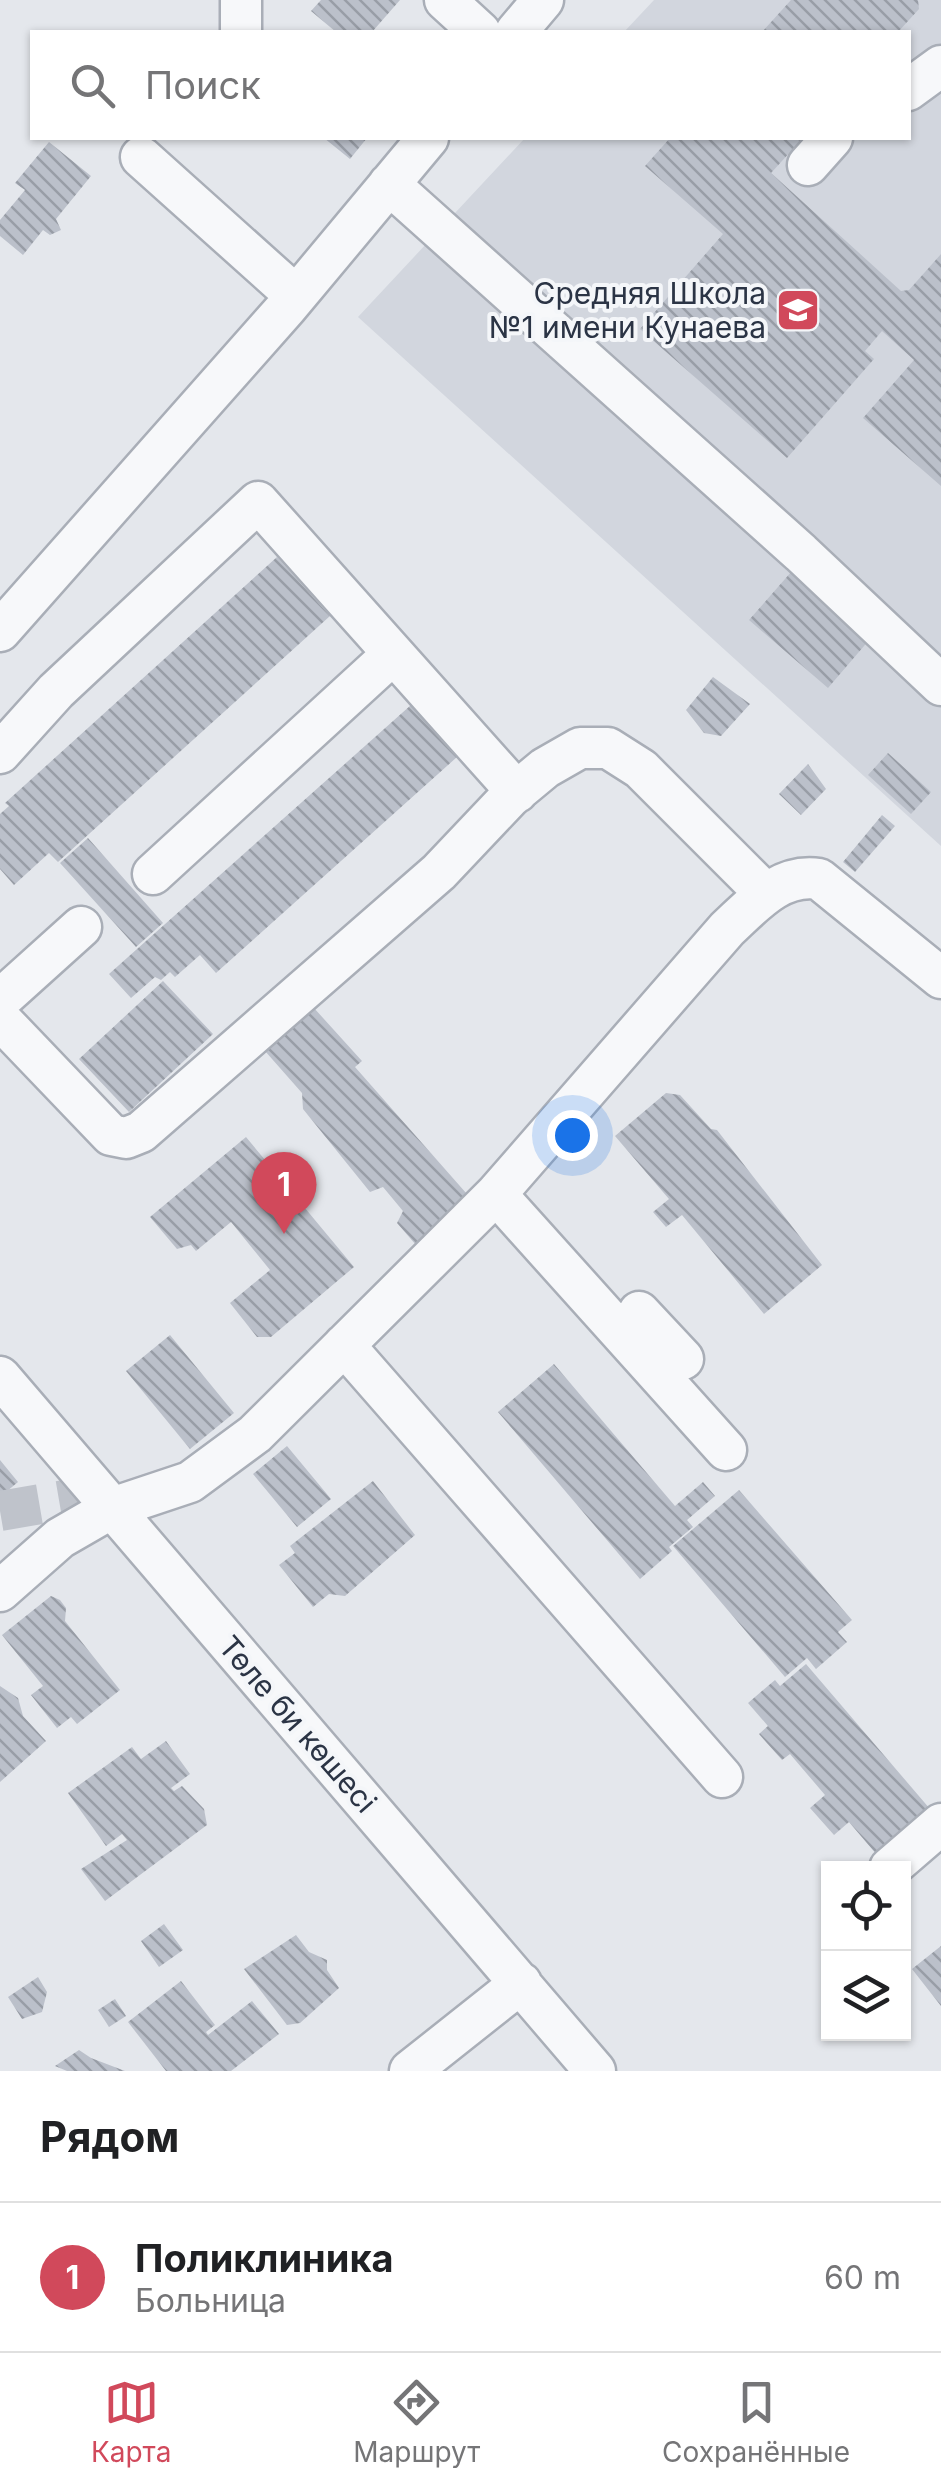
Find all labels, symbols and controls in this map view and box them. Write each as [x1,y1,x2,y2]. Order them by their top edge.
search box [30,30,911,140]
icon: search [65,58,120,113]
text: Поиск [145,62,261,108]
place label: Средняя Школа №1 имени Кунаева [489,275,766,345]
school or university icon: Средняя Школа №1 имени Кунаева [775,287,821,333]
your location [547,1110,598,1161]
pin: 1 [252,1152,316,1234]
street label: Төле би көшесі [212,1628,384,1820]
map controls [821,1861,911,2041]
button: locate [821,1861,911,1951]
button: layers [821,1951,911,2041]
text: Рядом [40,2111,179,2162]
text: Поликлиника [135,2235,394,2281]
text: 1 [66,2258,79,2297]
text: 60 m [824,2258,901,2297]
text: Больница [135,2281,286,2320]
tab: Карта [91,2375,171,2469]
tab: Маршрут [353,2375,480,2469]
tab: Сохранённые [662,2375,850,2469]

